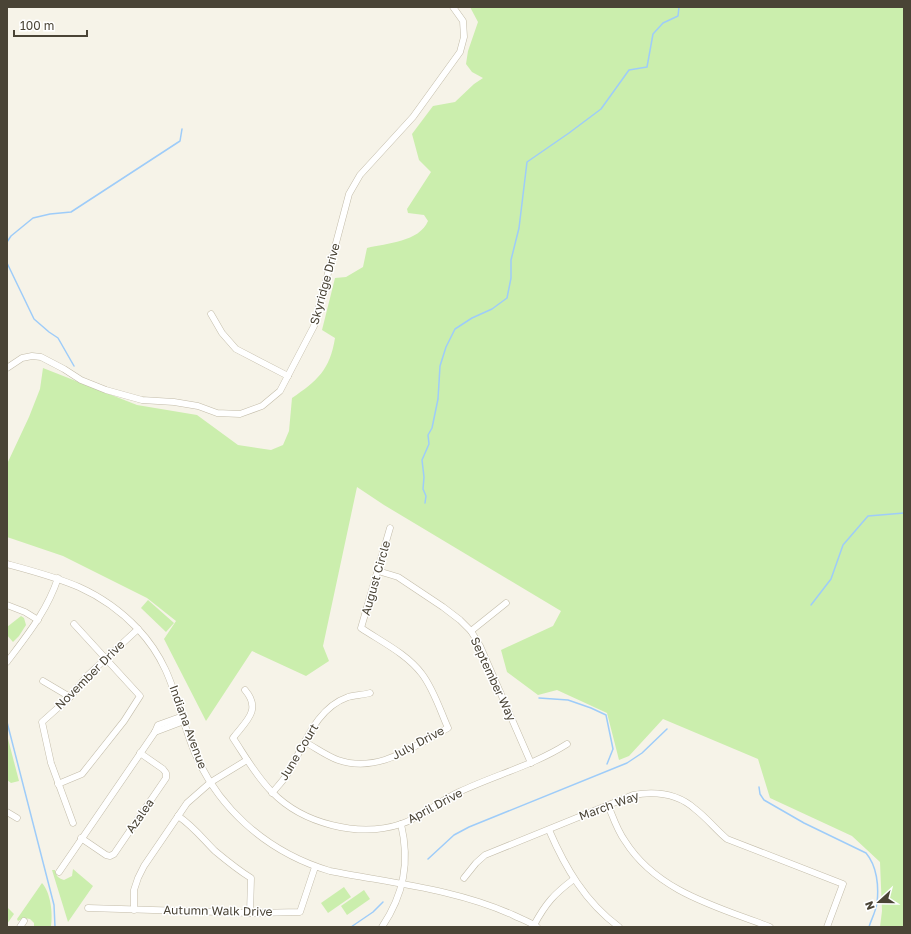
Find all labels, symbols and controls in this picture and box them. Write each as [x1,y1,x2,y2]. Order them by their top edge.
scale bar [14,12,87,38]
text: 100 m [20,18,54,33]
street label: Skyridge Drive [306,241,343,326]
street label: August Circle [358,539,393,617]
street label: September Way [467,635,520,723]
street label: November Drive [52,637,127,712]
street label: Indiana Avenue [166,683,211,771]
street label: June Court [276,720,321,783]
street label: July Drive [389,723,446,763]
street label: April Drive [405,785,465,826]
street label: March Way [577,788,641,823]
street label: Azalea [122,796,157,836]
north arrow [859,882,899,922]
text: N [862,900,877,912]
street label: Autumn Walk Drive [163,902,273,919]

